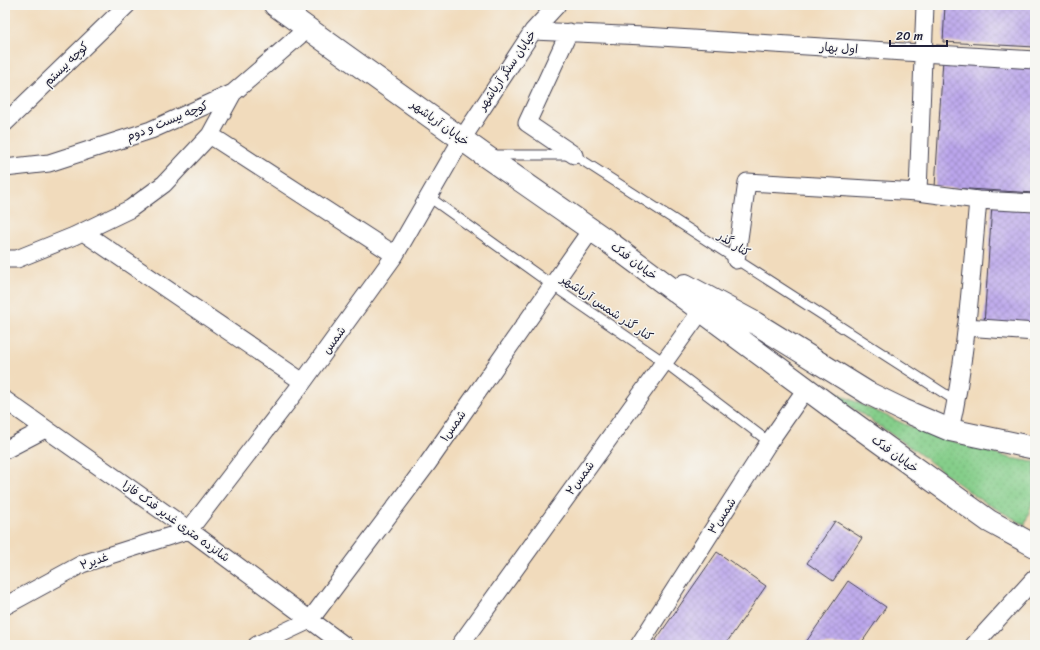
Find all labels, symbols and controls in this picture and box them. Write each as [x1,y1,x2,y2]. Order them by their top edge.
scale bar [890,22,947,48]
street label: خیابان سنگر آریاشهر [471,25,542,116]
text: 20 m [896,25,923,47]
street label: کوچه بیستم [38,36,94,92]
street label: اول بهار [818,36,859,60]
street label: خیابان آریاشهر [405,93,474,152]
street label: کوچه بیست و دوم [122,94,212,148]
street label: کنار گذر [712,225,755,263]
street label: خیابان فدک [606,236,662,286]
street label: کنار گذر شمس آریاشهر [555,268,658,347]
street label: شمس [316,321,352,359]
street label: شمس۱ [434,405,472,447]
street label: خیابان فدک [867,429,923,479]
street label: شمس۲ [560,456,600,500]
street label: شانزده متری غدیر فدک فاز۱ [117,474,235,568]
street label: شمس۳ [702,493,742,539]
street label: غدیر۲ [77,546,111,576]

